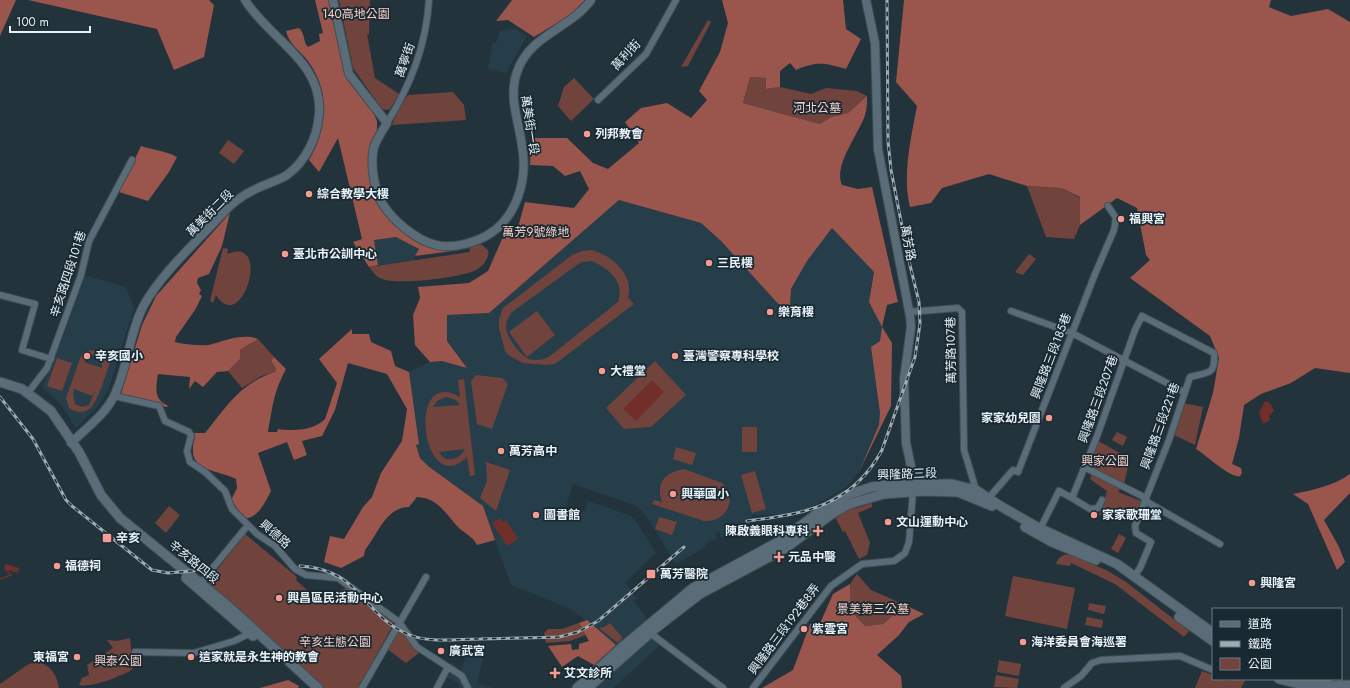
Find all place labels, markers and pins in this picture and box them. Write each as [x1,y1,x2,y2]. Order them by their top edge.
place label: 列邦教會 [595,125,643,143]
marker: 列邦教會 [582,129,592,139]
place label: 綜合教學大樓 [317,185,389,203]
marker: 綜合教學大樓 [304,189,314,199]
place label: 福興宮 [1129,210,1165,228]
marker: 福興宮 [1116,214,1126,224]
place label: 臺北市公訓中心 [293,245,377,263]
marker: 臺北市公訓中心 [280,249,290,259]
place label: 三民樓 [717,254,753,272]
marker: 三民樓 [704,258,714,268]
place label: 樂育樓 [778,303,814,321]
marker: 樂育樓 [765,307,775,317]
place label: 辛亥國小 [95,347,143,365]
place label: 臺灣警察專科學校 [683,347,779,365]
marker: 辛亥國小 [82,351,92,361]
marker: 臺灣警察專科學校 [670,351,680,361]
place label: 大禮堂 [610,362,646,380]
marker: 大禮堂 [597,366,607,376]
place label: 家家幼兒園 [981,409,1041,427]
marker: 家家幼兒園 [1044,413,1054,423]
place label: 萬芳高中 [509,442,557,460]
marker: 萬芳高中 [496,446,506,456]
place label: 興華國小 [681,485,729,503]
marker: 興華國小 [668,489,678,499]
place label: 圖書館 [544,506,580,524]
place label: 家家歌珊堂 [1102,506,1162,524]
marker: 圖書館 [531,510,541,520]
marker: 家家歌珊堂 [1089,510,1099,520]
place label: 文山運動中心 [896,513,968,531]
marker: 文山運動中心 [883,517,893,527]
place label: 陳啟義眼科專科 [725,522,809,540]
marker: 陳啟義眼科專科 [812,525,824,537]
place label: 辛亥 [116,529,140,547]
marker: 辛亥 [101,532,113,544]
place label: 元品中醫 [788,548,836,566]
marker: 元品中醫 [773,551,785,563]
place label: 福德祠 [65,557,101,575]
marker: 福德祠 [52,561,62,571]
place label: 萬芳醫院 [660,565,708,583]
marker: 萬芳醫院 [645,568,657,580]
place label: 興隆宮 [1260,574,1296,592]
marker: 興隆宮 [1247,578,1257,588]
place label: 興昌區民活動中心 [287,589,383,607]
marker: 興昌區民活動中心 [274,593,284,603]
place label: 紫雲宮 [812,620,848,638]
marker: 紫雲宮 [799,624,809,634]
place label: 海洋委員會海巡署 [1031,633,1127,651]
marker: 海洋委員會海巡署 [1018,637,1028,647]
place label: 廣武宮 [449,642,485,660]
marker: 廣武宮 [436,646,446,656]
place label: 東福宮 [33,648,69,666]
place label: 這家就是永生神的教會 [199,648,319,666]
marker: 東福宮 [72,652,82,662]
marker: 這家就是永生神的教會 [186,652,196,662]
place label: 艾文診所 [564,664,612,682]
marker: 艾文診所 [549,667,561,679]

